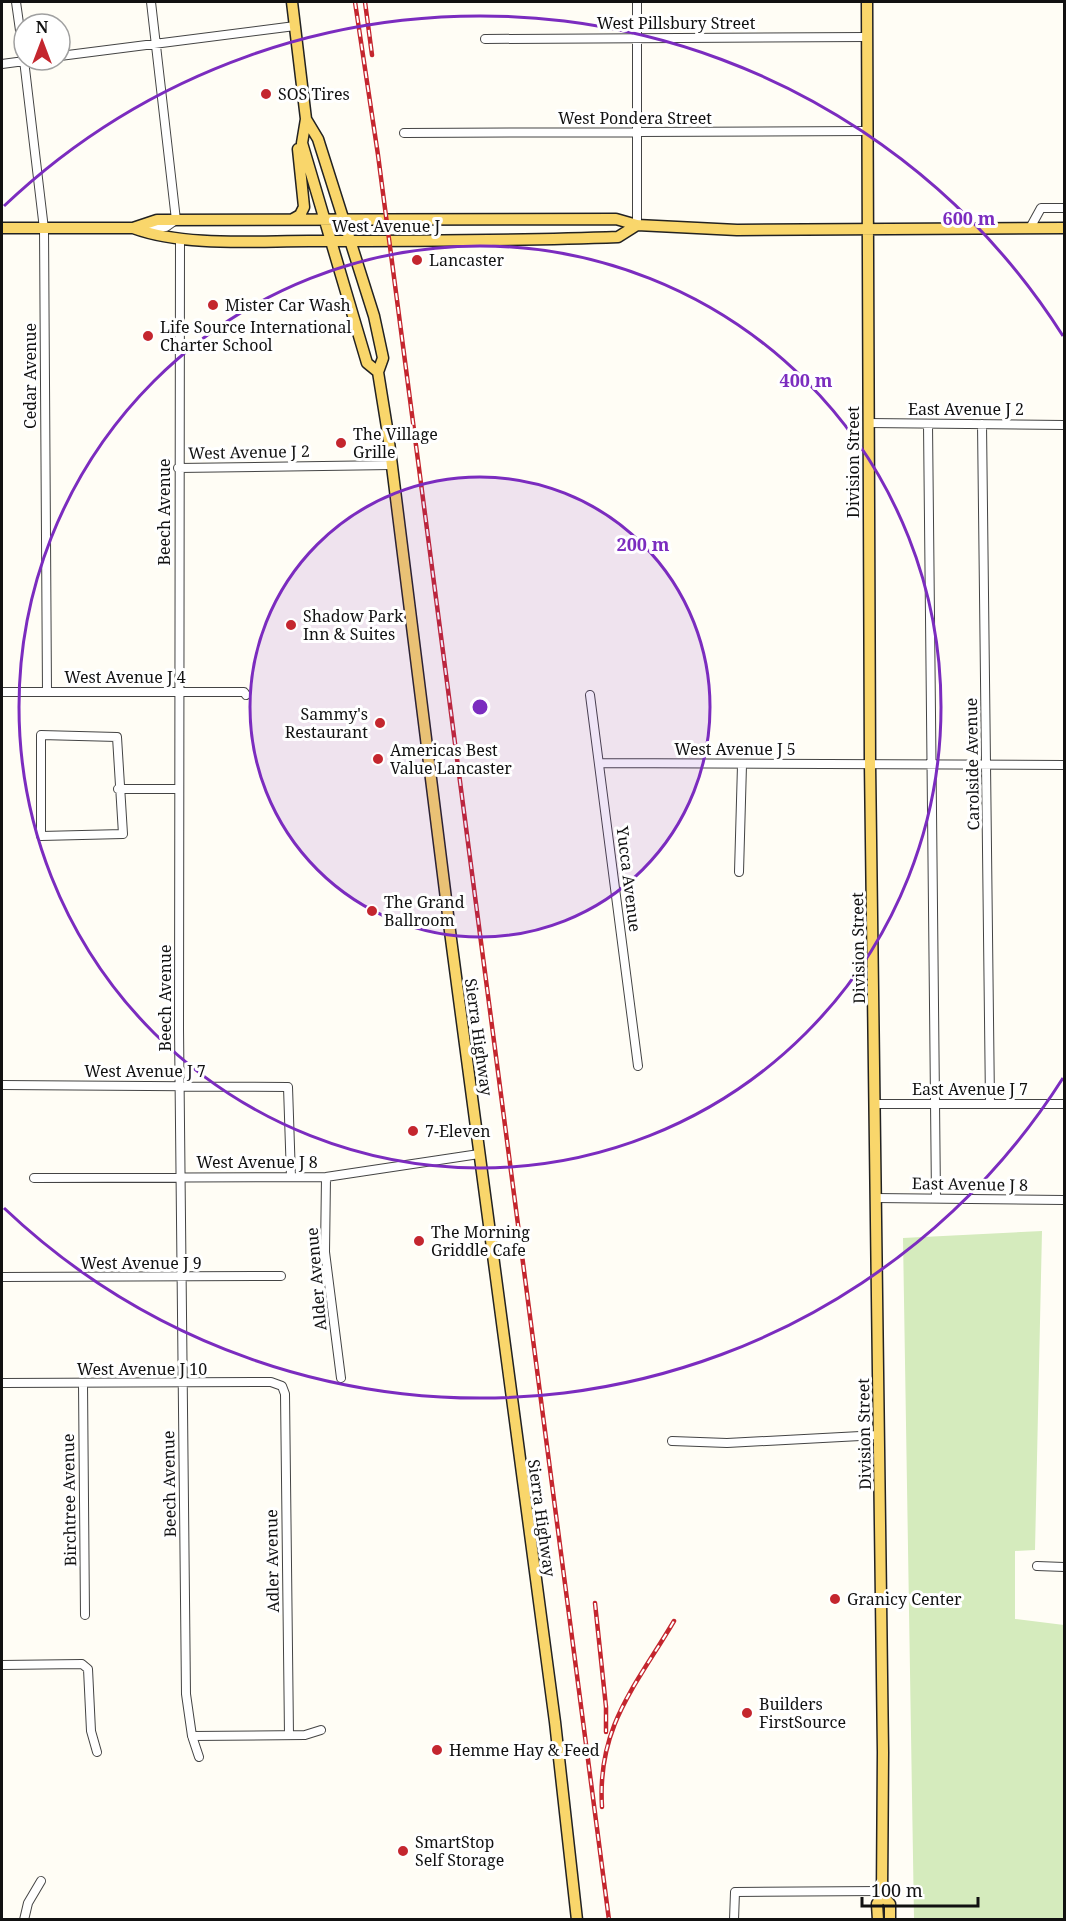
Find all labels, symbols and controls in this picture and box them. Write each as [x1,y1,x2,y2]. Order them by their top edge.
north arrow [12,12,72,72]
street label: West Pillsbury Street [597,12,756,34]
text: N [36,16,49,38]
place label: SOS Tires [278,83,350,105]
marker: SOS Tires [259,87,273,101]
street label: West Pondera Street [558,107,712,129]
text: 600 m [943,206,996,230]
street label: West Avenue J [332,215,440,237]
place label: Lancaster [429,249,505,271]
marker: Lancaster [410,253,424,267]
place label: Mister Car Wash [225,294,351,316]
marker: Mister Car Wash [206,298,220,312]
place label: Life Source International Charter School [160,316,351,356]
street label: Cedar Avenue [19,323,41,429]
marker: Life Source International Charter School [141,329,155,343]
text: 400 m [780,368,833,392]
street label: East Avenue J 2 [908,398,1024,420]
street label: Division Street [842,406,864,518]
place label: The Village Grille [353,423,438,463]
marker: The Village Grille [334,436,348,450]
street label: West Avenue J 2 [188,440,310,464]
street label: Beech Avenue [153,459,175,565]
text: 200 m [617,532,670,556]
place label: Shadow Park Inn & Suites [303,605,404,645]
marker: Shadow Park Inn & Suites [284,618,298,632]
street label: West Avenue J 4 [64,666,186,688]
centre of rings [470,697,490,717]
street label: Carolside Avenue [960,698,984,830]
place label: Sammy's Restaurant [285,703,368,743]
marker: Sammy's Restaurant [373,716,387,730]
street label: West Avenue J 5 [674,738,796,760]
place label: Americas Best Value Lancaster [390,739,512,779]
marker: Americas Best Value Lancaster [371,752,385,766]
street label: Yucca Avenue [611,824,646,933]
place label: The Grand Ballroom [384,891,465,931]
street label: Division Street [846,892,870,1004]
marker: The Grand Ballroom [365,904,379,918]
street label: Beech Avenue [154,945,176,1051]
street label: Sierra Highway [460,977,498,1098]
street label: West Avenue J 7 [84,1060,206,1082]
street label: East Avenue J 7 [912,1078,1028,1100]
place label: 7-Eleven [425,1120,491,1142]
marker: 7-Eleven [406,1124,420,1138]
street label: West Avenue J 8 [196,1151,318,1173]
street label: East Avenue J 8 [912,1172,1028,1196]
place label: The Morning Griddle Cafe [431,1221,530,1261]
street label: Alder Avenue [301,1226,331,1332]
marker: The Morning Griddle Cafe [412,1234,426,1248]
street label: West Avenue J 9 [80,1252,202,1274]
street label: West Avenue J 10 [77,1358,207,1380]
street label: Division Street [852,1378,876,1490]
street label: Beech Avenue [157,1430,181,1538]
street label: Birchtree Avenue [57,1433,81,1567]
street label: Sierra Highway [523,1458,561,1579]
street label: Adler Avenue [260,1509,284,1613]
place label: Granicy Center [847,1588,962,1610]
marker: Granicy Center [828,1592,842,1606]
place label: Builders FirstSource [759,1693,846,1733]
marker: Builders FirstSource [740,1706,754,1720]
place label: Hemme Hay & Feed [449,1739,600,1761]
marker: Hemme Hay & Feed [430,1743,444,1757]
place label: SmartStop Self Storage [415,1831,504,1871]
marker: SmartStop Self Storage [396,1844,410,1858]
scale bar [862,1870,978,1908]
text: 100 m [871,1878,923,1902]

